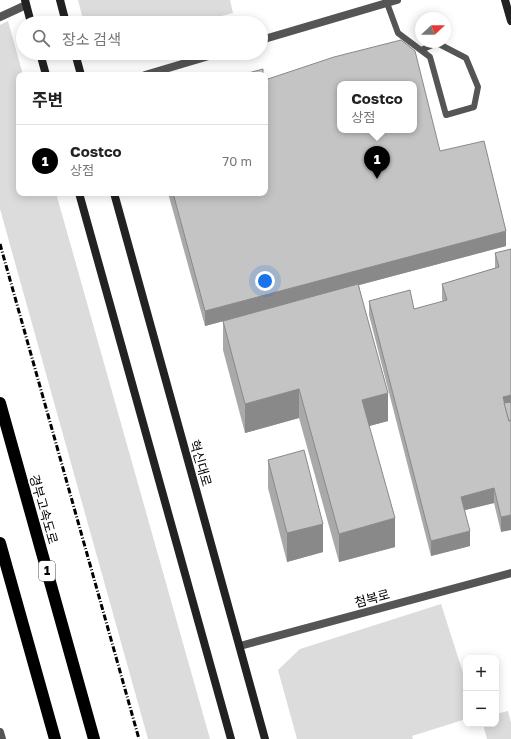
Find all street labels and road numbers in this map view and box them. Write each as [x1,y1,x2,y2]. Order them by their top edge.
street label: 혁신대로 [187,438,215,488]
street label: 경부고속도로 [26,472,62,546]
road number: 1 [39,561,55,581]
street label: 첨복로 [353,586,391,610]

